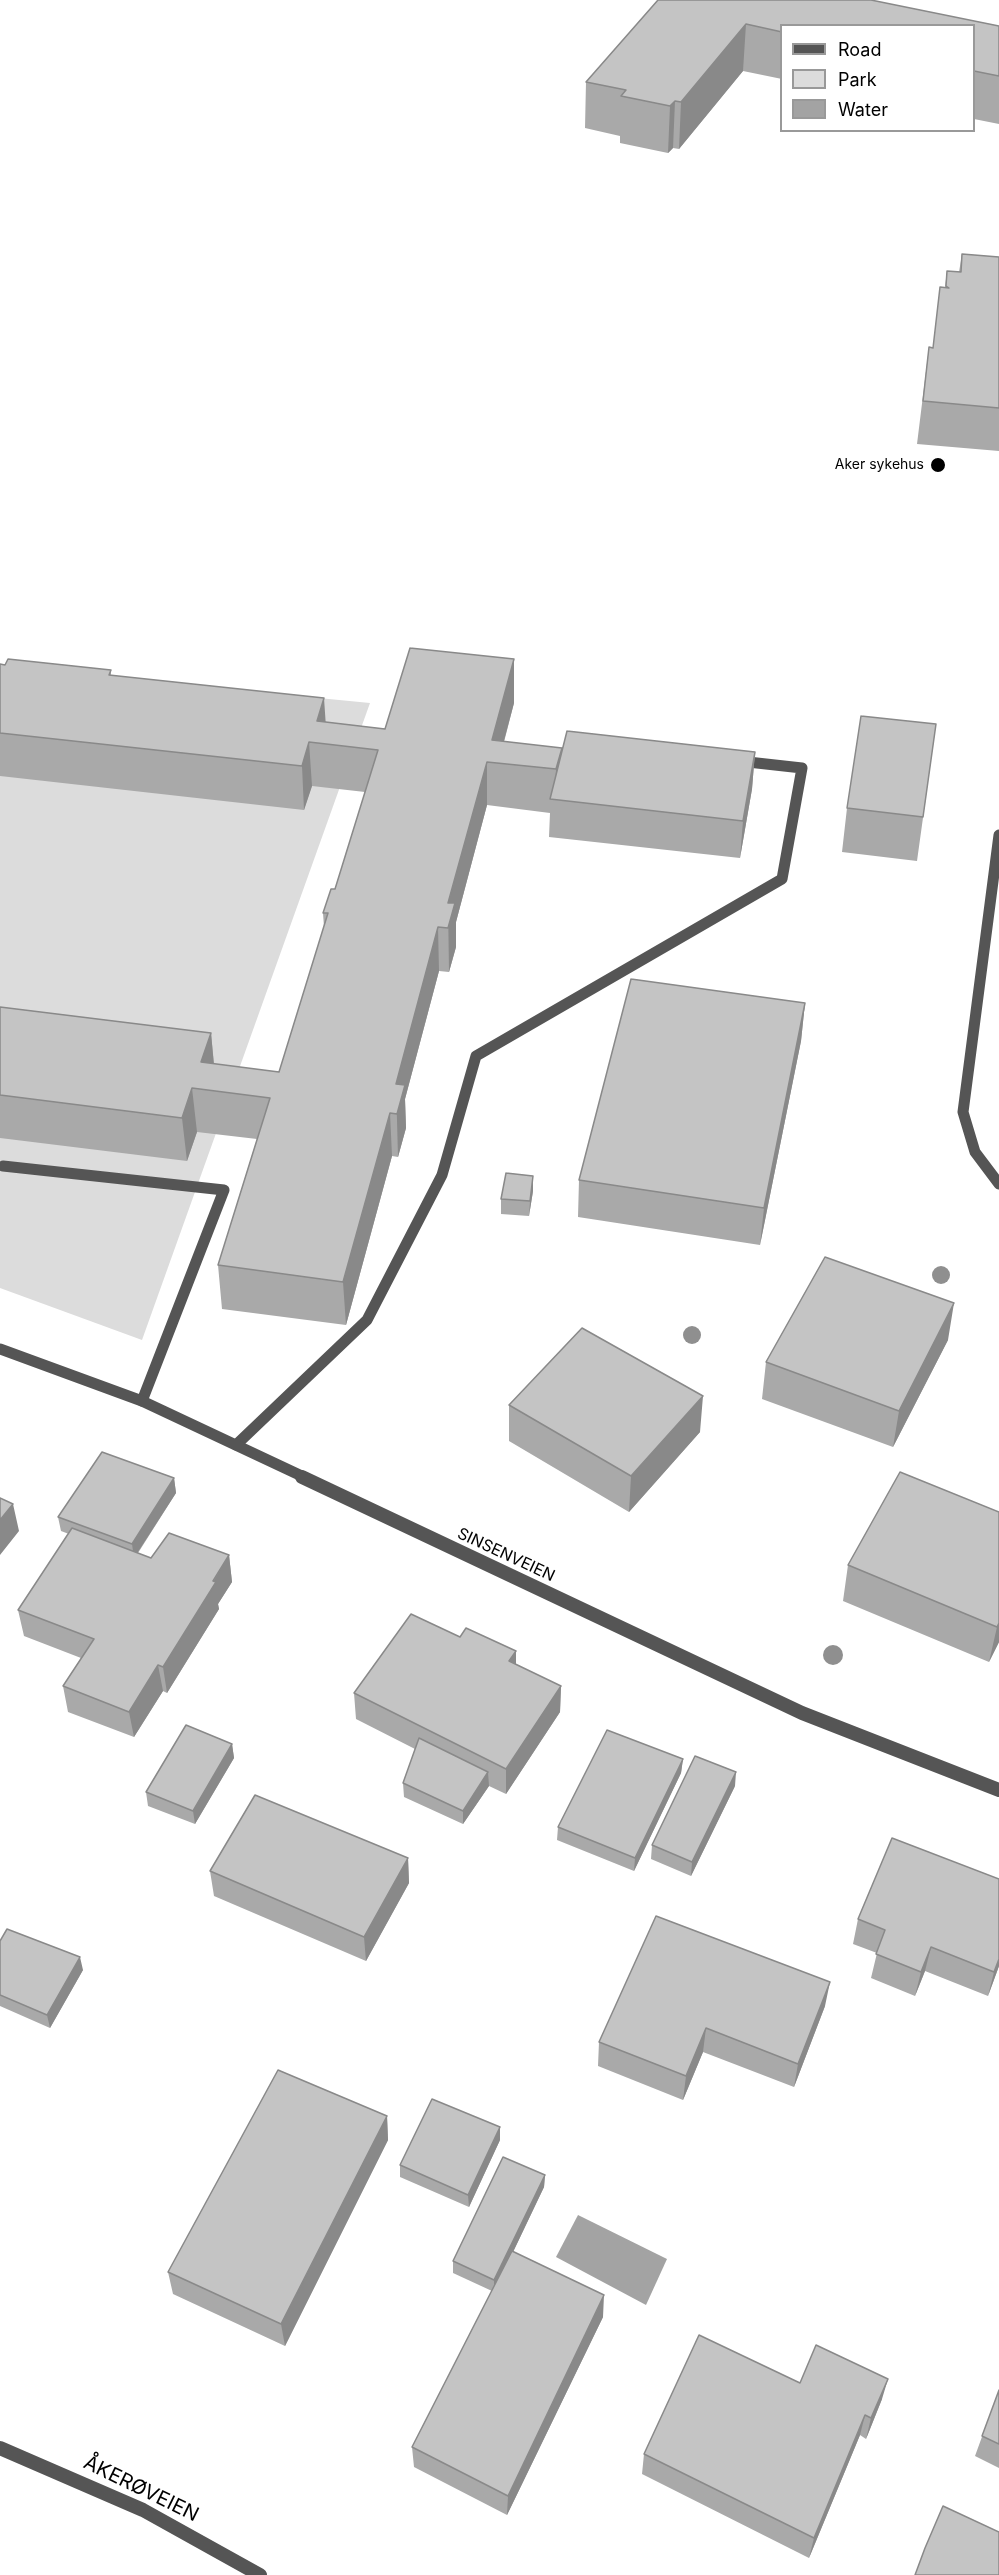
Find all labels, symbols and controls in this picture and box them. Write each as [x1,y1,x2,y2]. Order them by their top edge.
legend [780,24,975,132]
text: Road [838,39,881,60]
text: Park [838,69,877,90]
text: Water [838,99,888,120]
marker: Aker sykehus [929,456,947,474]
place label: Aker sykehus [835,457,924,473]
street label: SINSENVEIEN [454,1524,558,1586]
street label: ÅKERØVEIEN [80,2451,202,2527]

